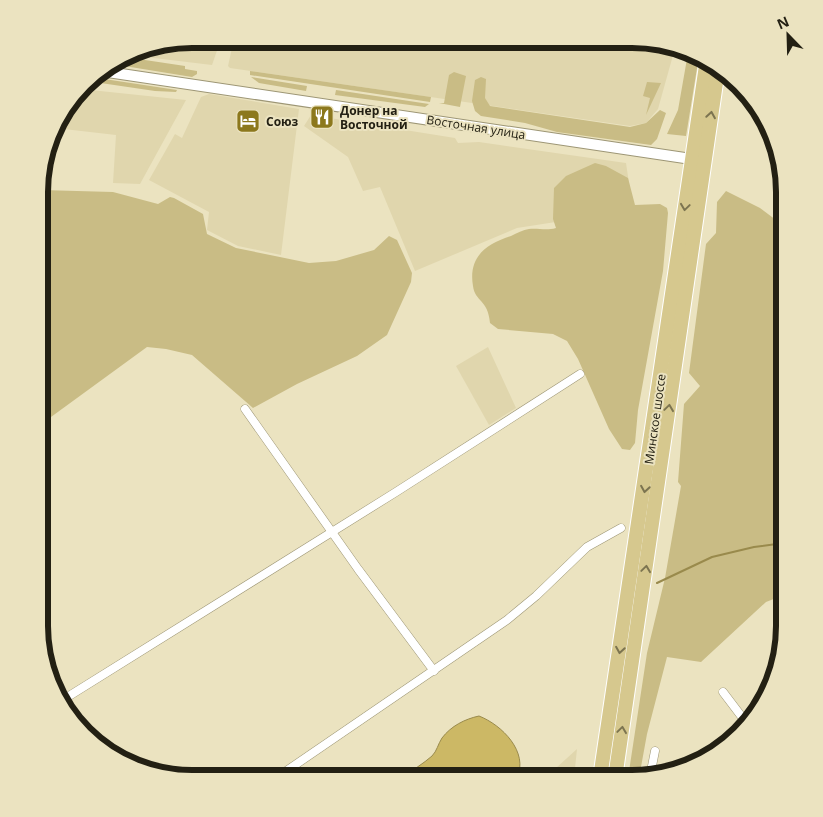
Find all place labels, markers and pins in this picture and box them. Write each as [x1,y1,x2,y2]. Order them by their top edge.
place label: Донер на Восточной [340,102,408,133]
restaurant icon: Донер на Восточной [309,104,335,130]
hotel icon: Союз [235,108,261,134]
place label: Союз [266,113,299,130]

